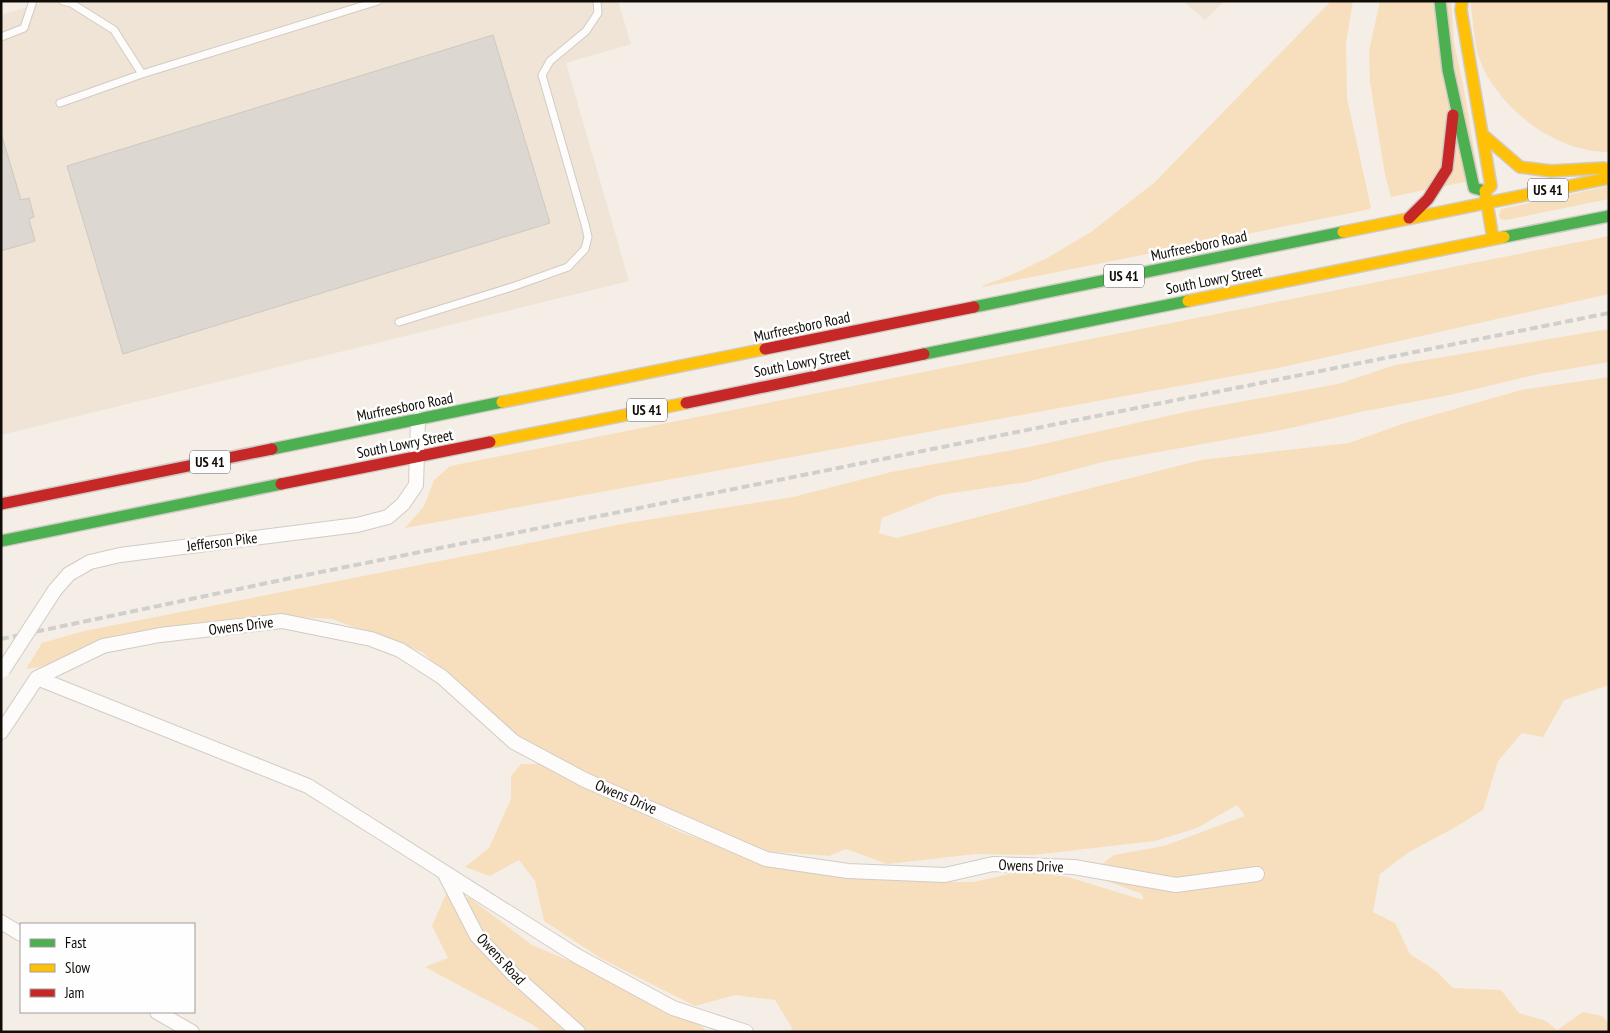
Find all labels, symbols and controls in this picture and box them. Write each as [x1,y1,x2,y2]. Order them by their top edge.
road number: US 41 [1528,178,1568,202]
street label: Murfreesboro Road [1149,226,1249,265]
street label: South Lowry Street [1164,261,1264,298]
road number: US 41 [1104,264,1144,288]
street label: Murfreesboro Road [752,307,852,346]
street label: South Lowry Street [752,344,852,381]
street label: Murfreesboro Road [355,388,455,425]
road number: US 41 [627,398,667,422]
street label: South Lowry Street [355,425,455,462]
road number: US 41 [190,451,230,474]
street label: Jefferson Pike [185,528,258,555]
street label: Owens Drive [207,612,274,639]
street label: Owens Drive [592,775,660,818]
street label: Owens Drive [998,855,1064,876]
legend [20,923,195,1013]
street label: Owens Road [473,929,530,988]
text: Fast [65,933,86,952]
text: Slow [65,958,90,977]
text: Jam [64,983,84,1002]

